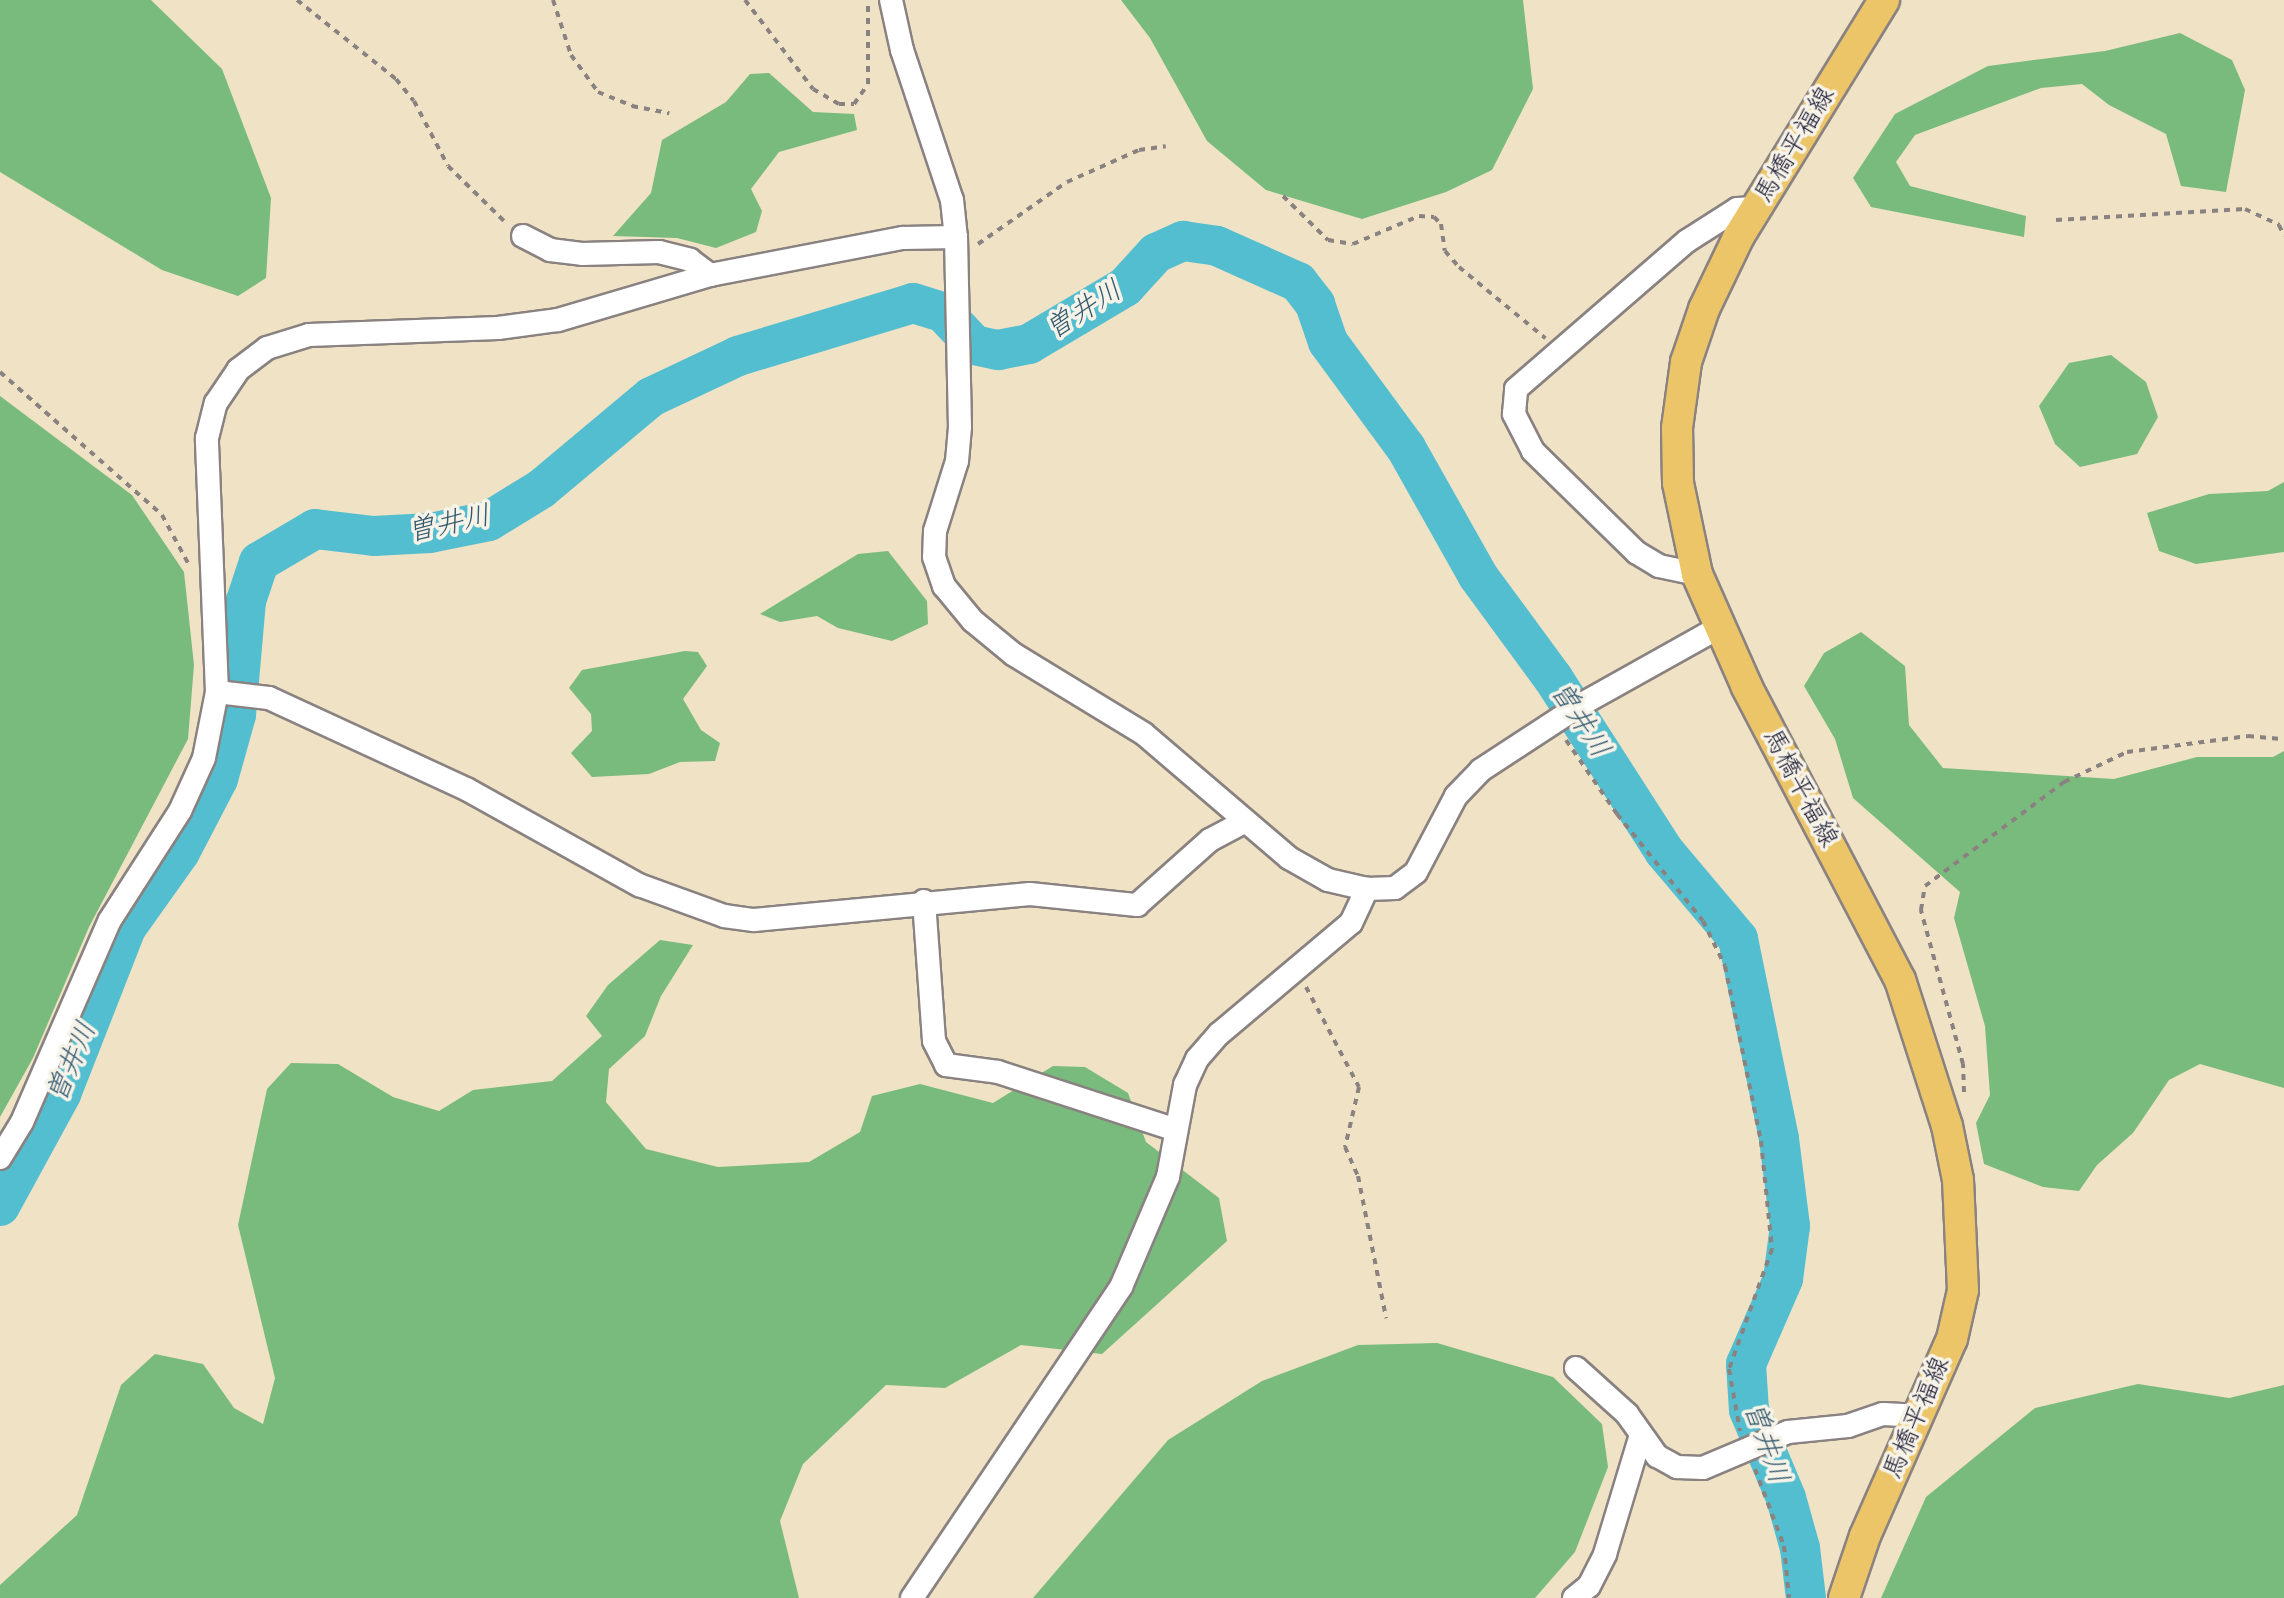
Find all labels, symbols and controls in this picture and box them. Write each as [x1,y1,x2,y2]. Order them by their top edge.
street label: 馬橋平福線 [1748,81,1842,209]
water label: 曽井川 [1039,273,1129,347]
water label: 曽井川 [404,499,494,549]
water label: 曽井川 [1543,676,1617,764]
street label: 馬橋平福線 [1756,723,1844,853]
water label: 曽井川 [40,1017,104,1107]
street label: 馬橋平福線 [1877,1352,1957,1484]
water label: 曽井川 [1736,1398,1796,1488]

